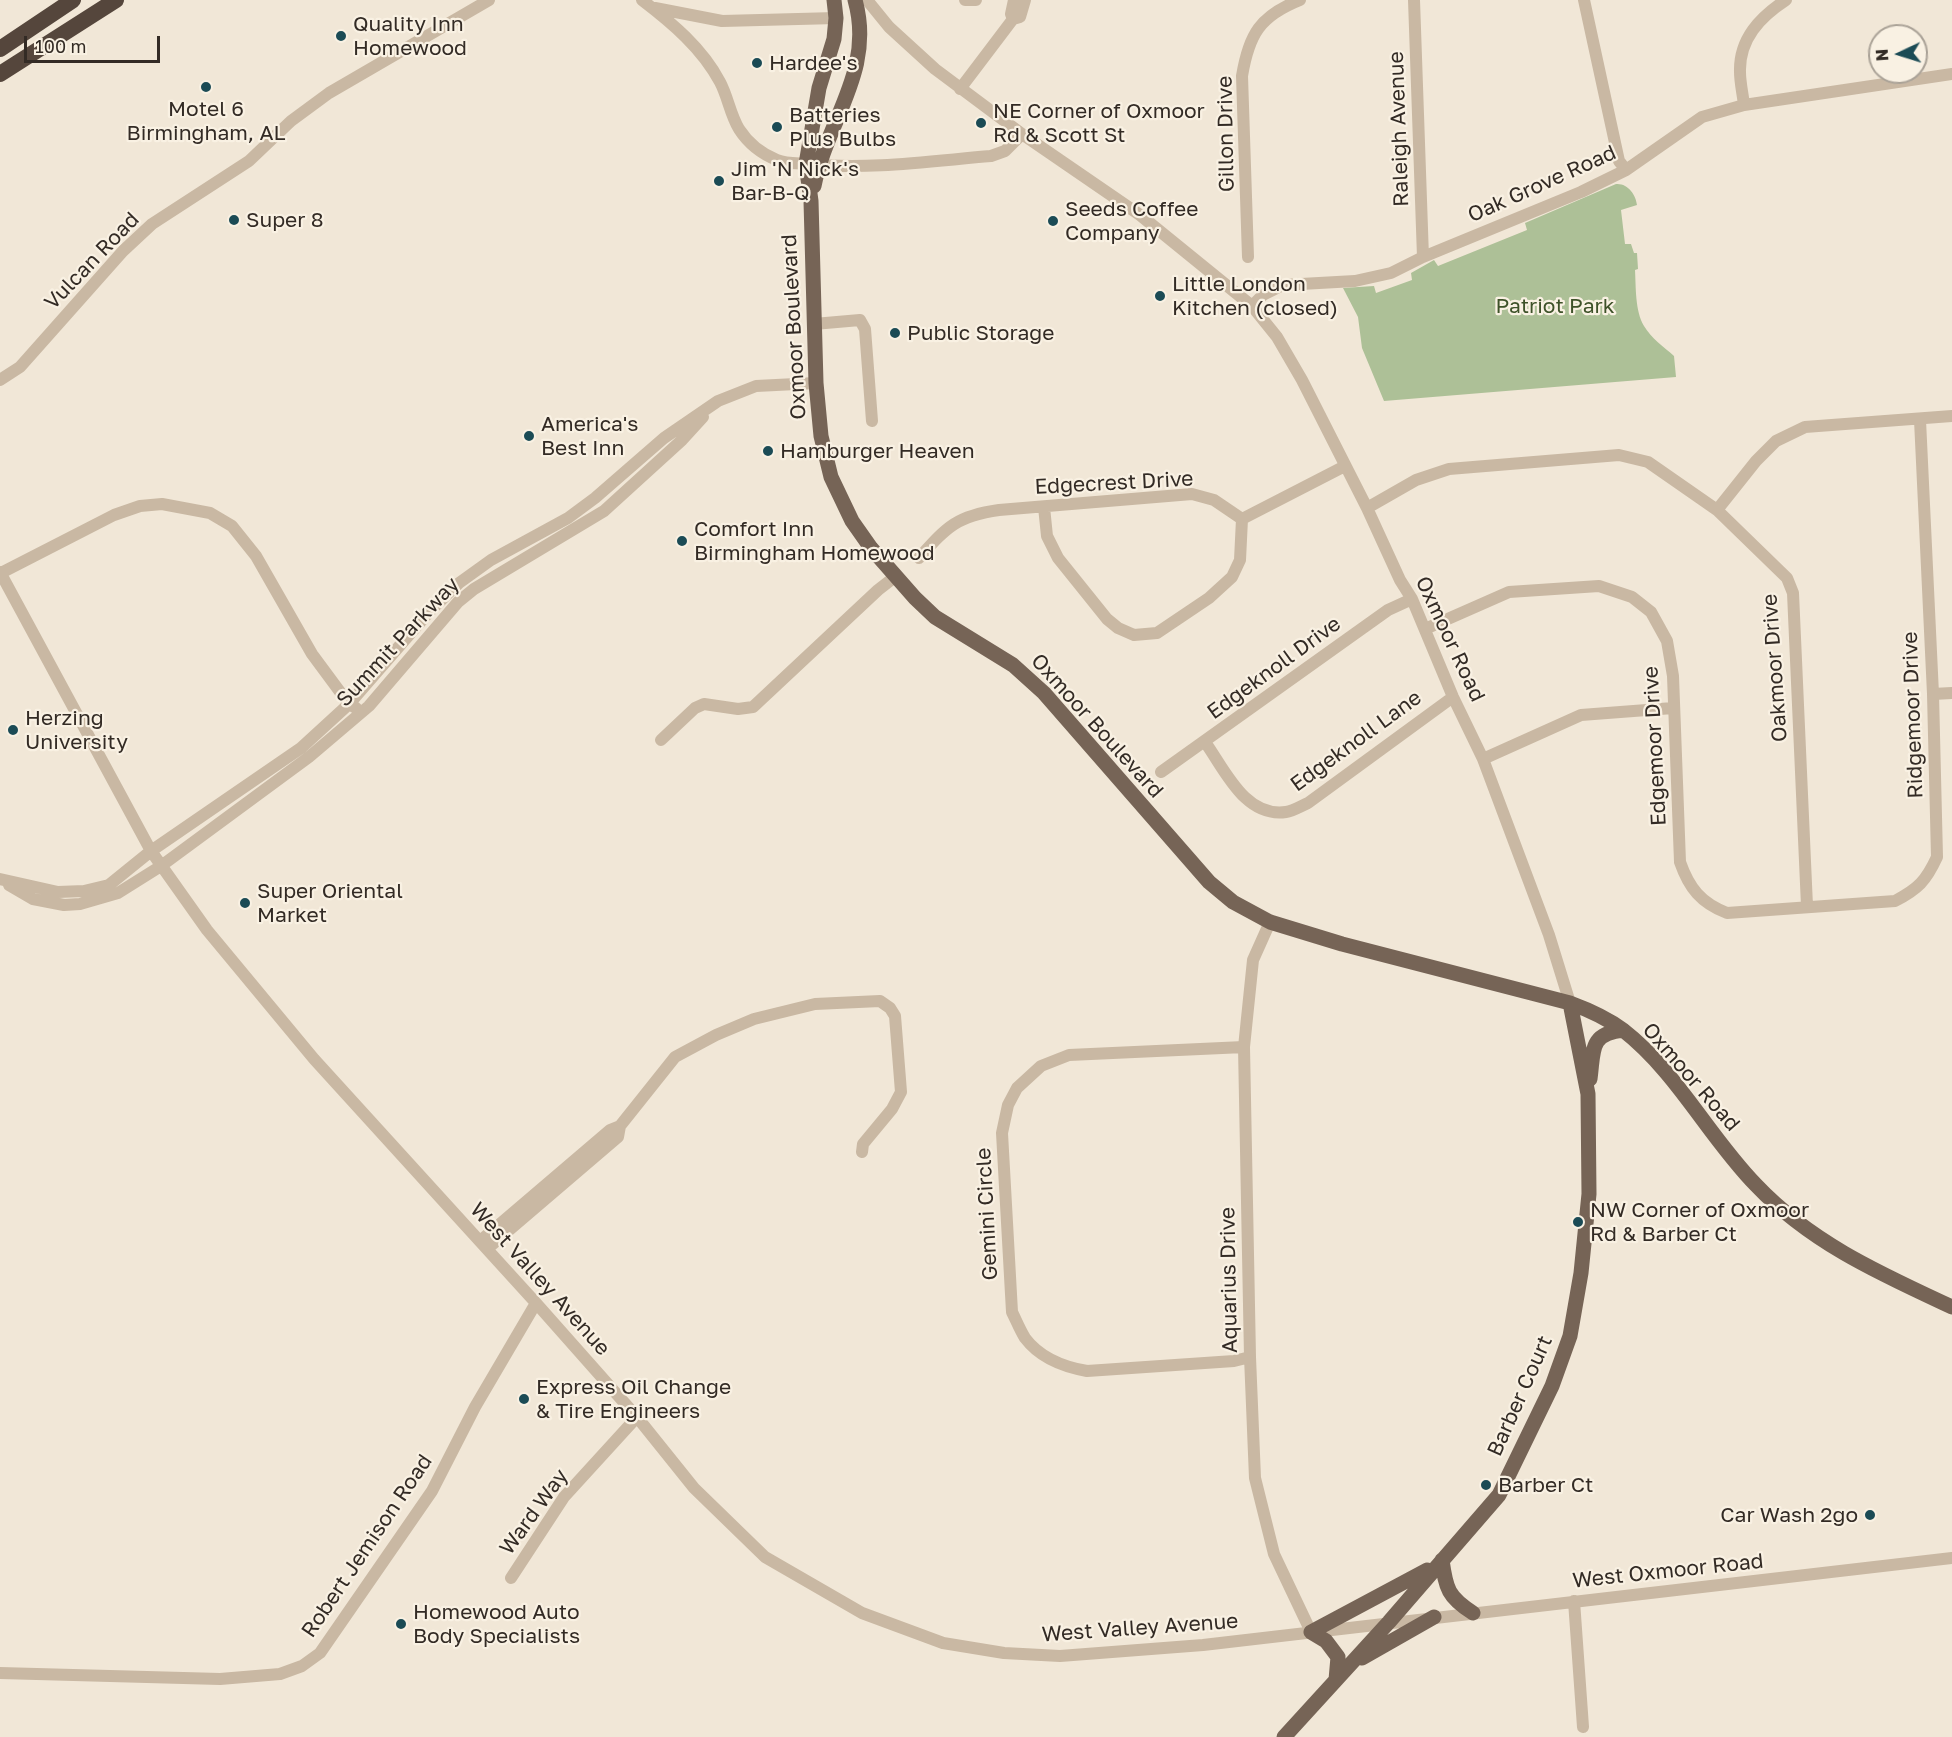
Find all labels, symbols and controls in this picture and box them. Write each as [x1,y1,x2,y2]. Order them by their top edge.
place label: Quality Inn Homewood [353,11,467,61]
scale bar [27,24,164,62]
north arrow [1868,24,1928,84]
marker: Quality Inn Homewood [334,29,348,43]
text: 100 m [35,35,86,57]
text: N [1872,48,1892,62]
place label: Hardee's [769,50,858,76]
street label: Raleigh Avenue [1384,51,1414,207]
marker: Hardee's [750,56,764,70]
street label: Gillon Drive [1212,76,1240,192]
marker: Motel 6 Birmingham, AL [199,80,213,94]
place label: Motel 6 Birmingham, AL [127,96,285,146]
place label: NE Corner of Oxmoor Rd & Scott St [993,98,1205,148]
place label: Batteries Plus Bulbs [789,102,896,152]
marker: NE Corner of Oxmoor Rd & Scott St [974,116,988,130]
marker: Batteries Plus Bulbs [770,120,784,134]
street label: Oak Grove Road [1464,140,1620,228]
place label: Jim 'N Nick's Bar-B-Q [731,156,859,206]
marker: Jim 'N Nick's Bar-B-Q [712,174,726,188]
place label: Seeds Coffee Company [1065,196,1198,246]
street label: Vulcan Road [39,207,145,315]
place label: Super 8 [246,207,323,233]
marker: Super 8 [227,213,241,227]
marker: Seeds Coffee Company [1046,214,1060,228]
street label: Oxmoor Boulevard [777,234,811,420]
place label: Little London Kitchen (closed) [1172,271,1338,321]
marker: Little London Kitchen (closed) [1153,289,1167,303]
park label: Patriot Park [1495,293,1615,319]
place label: Public Storage [907,320,1054,346]
marker: Public Storage [888,326,902,340]
place label: America's Best Inn [541,411,639,461]
marker: America's Best Inn [522,429,536,443]
place label: Hamburger Heaven [780,438,975,464]
marker: Hamburger Heaven [761,444,775,458]
street label: Edgecrest Drive [1034,466,1194,500]
place label: Comfort Inn Birmingham Homewood [694,516,935,566]
marker: Comfort Inn Birmingham Homewood [675,534,689,548]
street label: Summit Parkway [331,572,465,712]
street label: Oxmoor Road [1410,572,1490,706]
street label: Oakmoor Drive [1757,593,1793,743]
street label: Edgeknoll Drive [1202,611,1346,725]
street label: Ridgemoor Drive [1897,631,1929,799]
street label: Oxmoor Boulevard [1026,649,1168,803]
street label: Edgemoor Drive [1638,666,1672,826]
street label: Edgeknoll Lane [1286,685,1426,797]
place label: Herzing University [25,705,128,755]
marker: Herzing University [6,723,20,737]
place label: Super Oriental Market [257,878,403,928]
marker: Super Oriental Market [238,896,252,910]
street label: Oxmoor Road [1637,1018,1745,1136]
street label: Gemini Circle [971,1147,1003,1281]
street label: West Valley Avenue [465,1197,615,1361]
place label: NW Corner of Oxmoor Rd & Barber Ct [1590,1197,1809,1247]
street label: Aquarius Drive [1215,1207,1243,1353]
marker: NW Corner of Oxmoor Rd & Barber Ct [1571,1215,1585,1229]
street label: Barber Court [1482,1332,1558,1460]
place label: Express Oil Change & Tire Engineers [536,1374,731,1424]
marker: Express Oil Change & Tire Engineers [517,1392,531,1406]
street label: Robert Jemison Road [296,1450,438,1642]
street label: Ward Way [494,1464,574,1560]
place label: Barber Ct [1498,1472,1593,1498]
marker: Barber Ct [1479,1478,1493,1492]
place label: Car Wash 2go [1720,1502,1858,1528]
marker: Car Wash 2go [1863,1508,1877,1522]
street label: West Oxmoor Road [1571,1548,1765,1594]
place label: Homewood Auto Body Specialists [413,1599,580,1649]
street label: West Valley Avenue [1041,1609,1239,1647]
marker: Homewood Auto Body Specialists [394,1617,408,1631]

